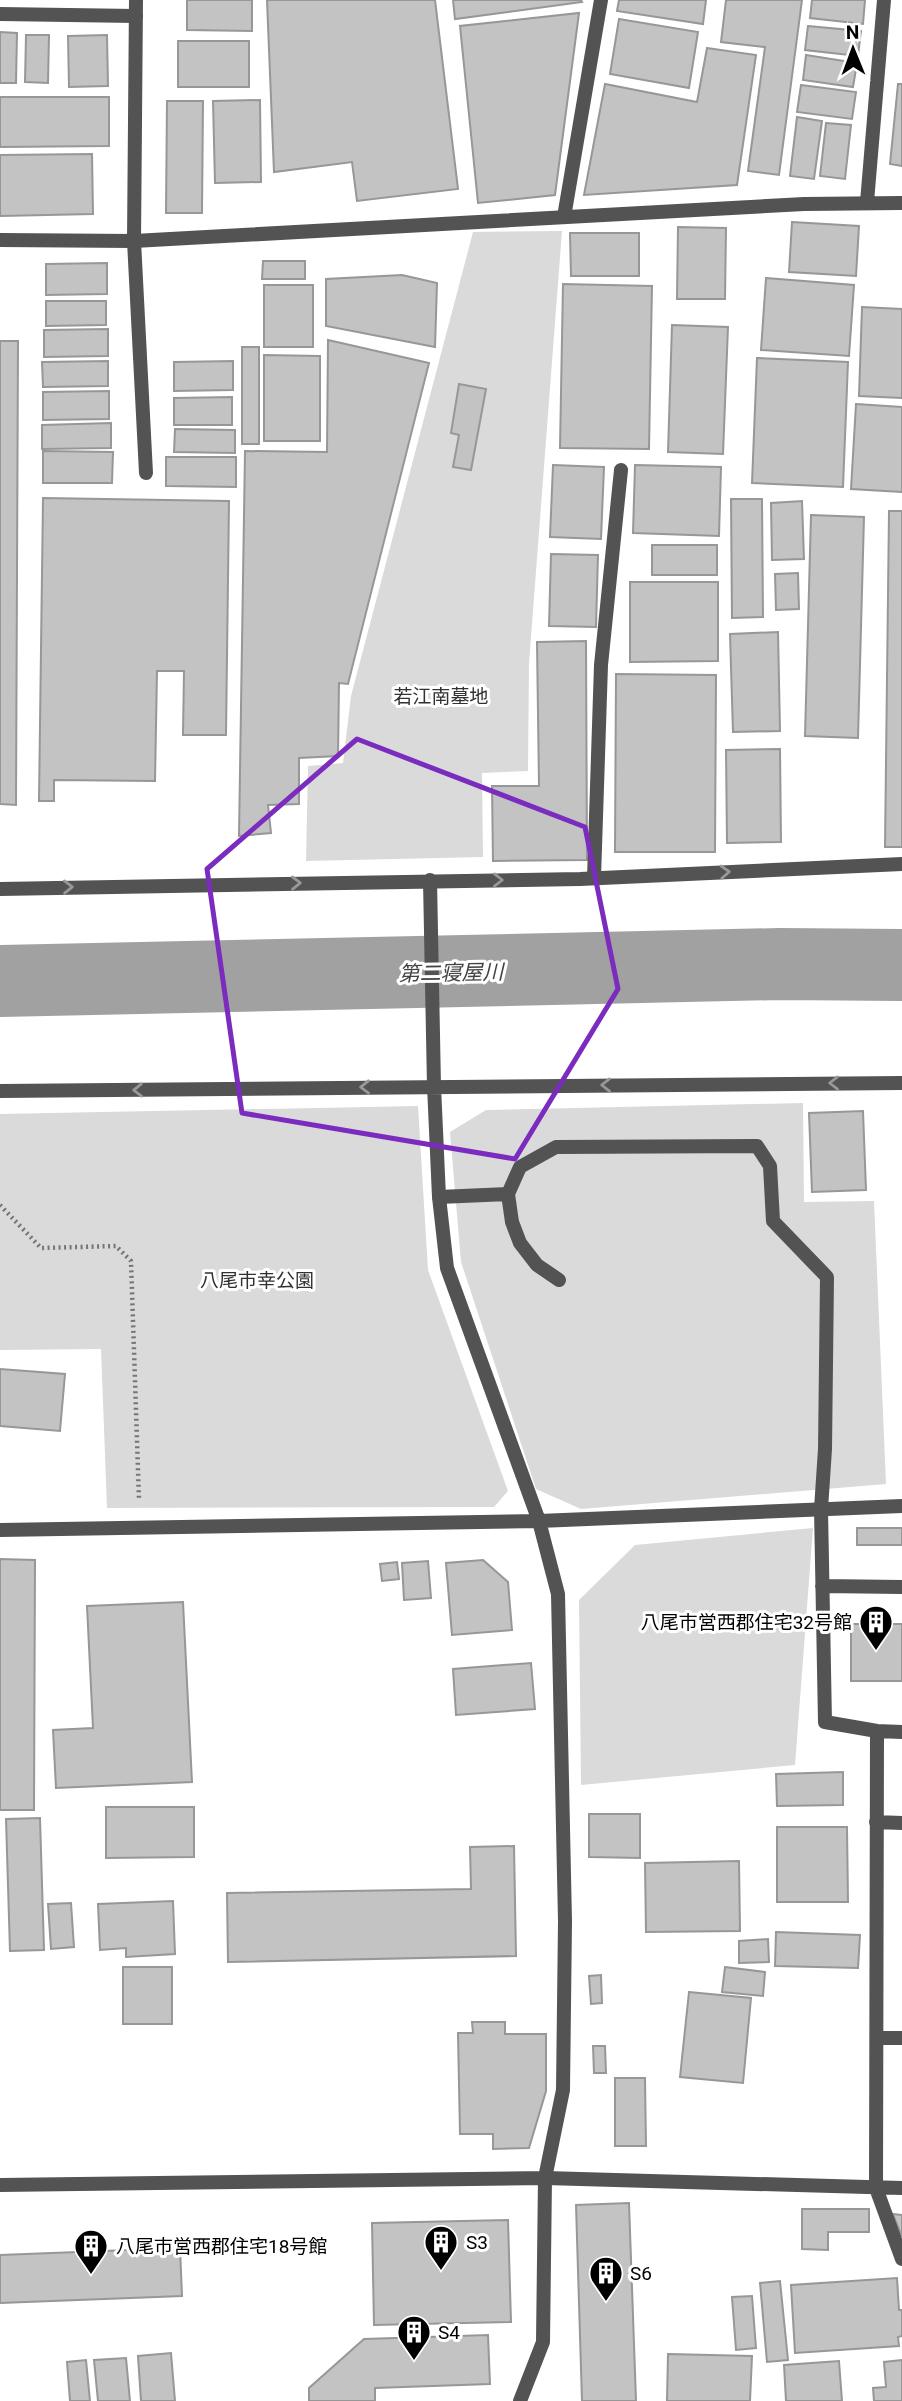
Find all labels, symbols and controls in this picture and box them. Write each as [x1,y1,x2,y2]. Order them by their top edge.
north arrow [818,14,888,84]
text: N [846,21,860,44]
park label: 若江南墓地 [393,685,489,708]
one-way arrow [720,865,731,880]
one-way arrow [493,872,504,888]
one-way arrow [291,875,301,891]
one-way arrow [63,880,74,895]
water label: 第二寝屋川 [398,960,506,986]
one-way arrow [828,1075,839,1091]
one-way arrow [601,1077,611,1093]
one-way arrow [360,1079,370,1095]
one-way arrow [132,1082,143,1097]
park label: 八尾市幸公園 [200,1269,314,1292]
building icon: 八尾市営西郡住宅32号館 [857,1603,895,1652]
place label: 八尾市営西郡住宅32号館 [641,1611,852,1634]
building icon: S3 [422,2223,460,2272]
building icon: 八尾市営西郡住宅18号館 [72,2227,110,2276]
place label: S3 [466,2231,488,2254]
place label: 八尾市営西郡住宅18号館 [116,2235,327,2258]
building icon: S6 [587,2254,625,2303]
place label: S6 [630,2262,652,2285]
building icon: S4 [395,2313,433,2362]
place label: S4 [438,2321,460,2344]

